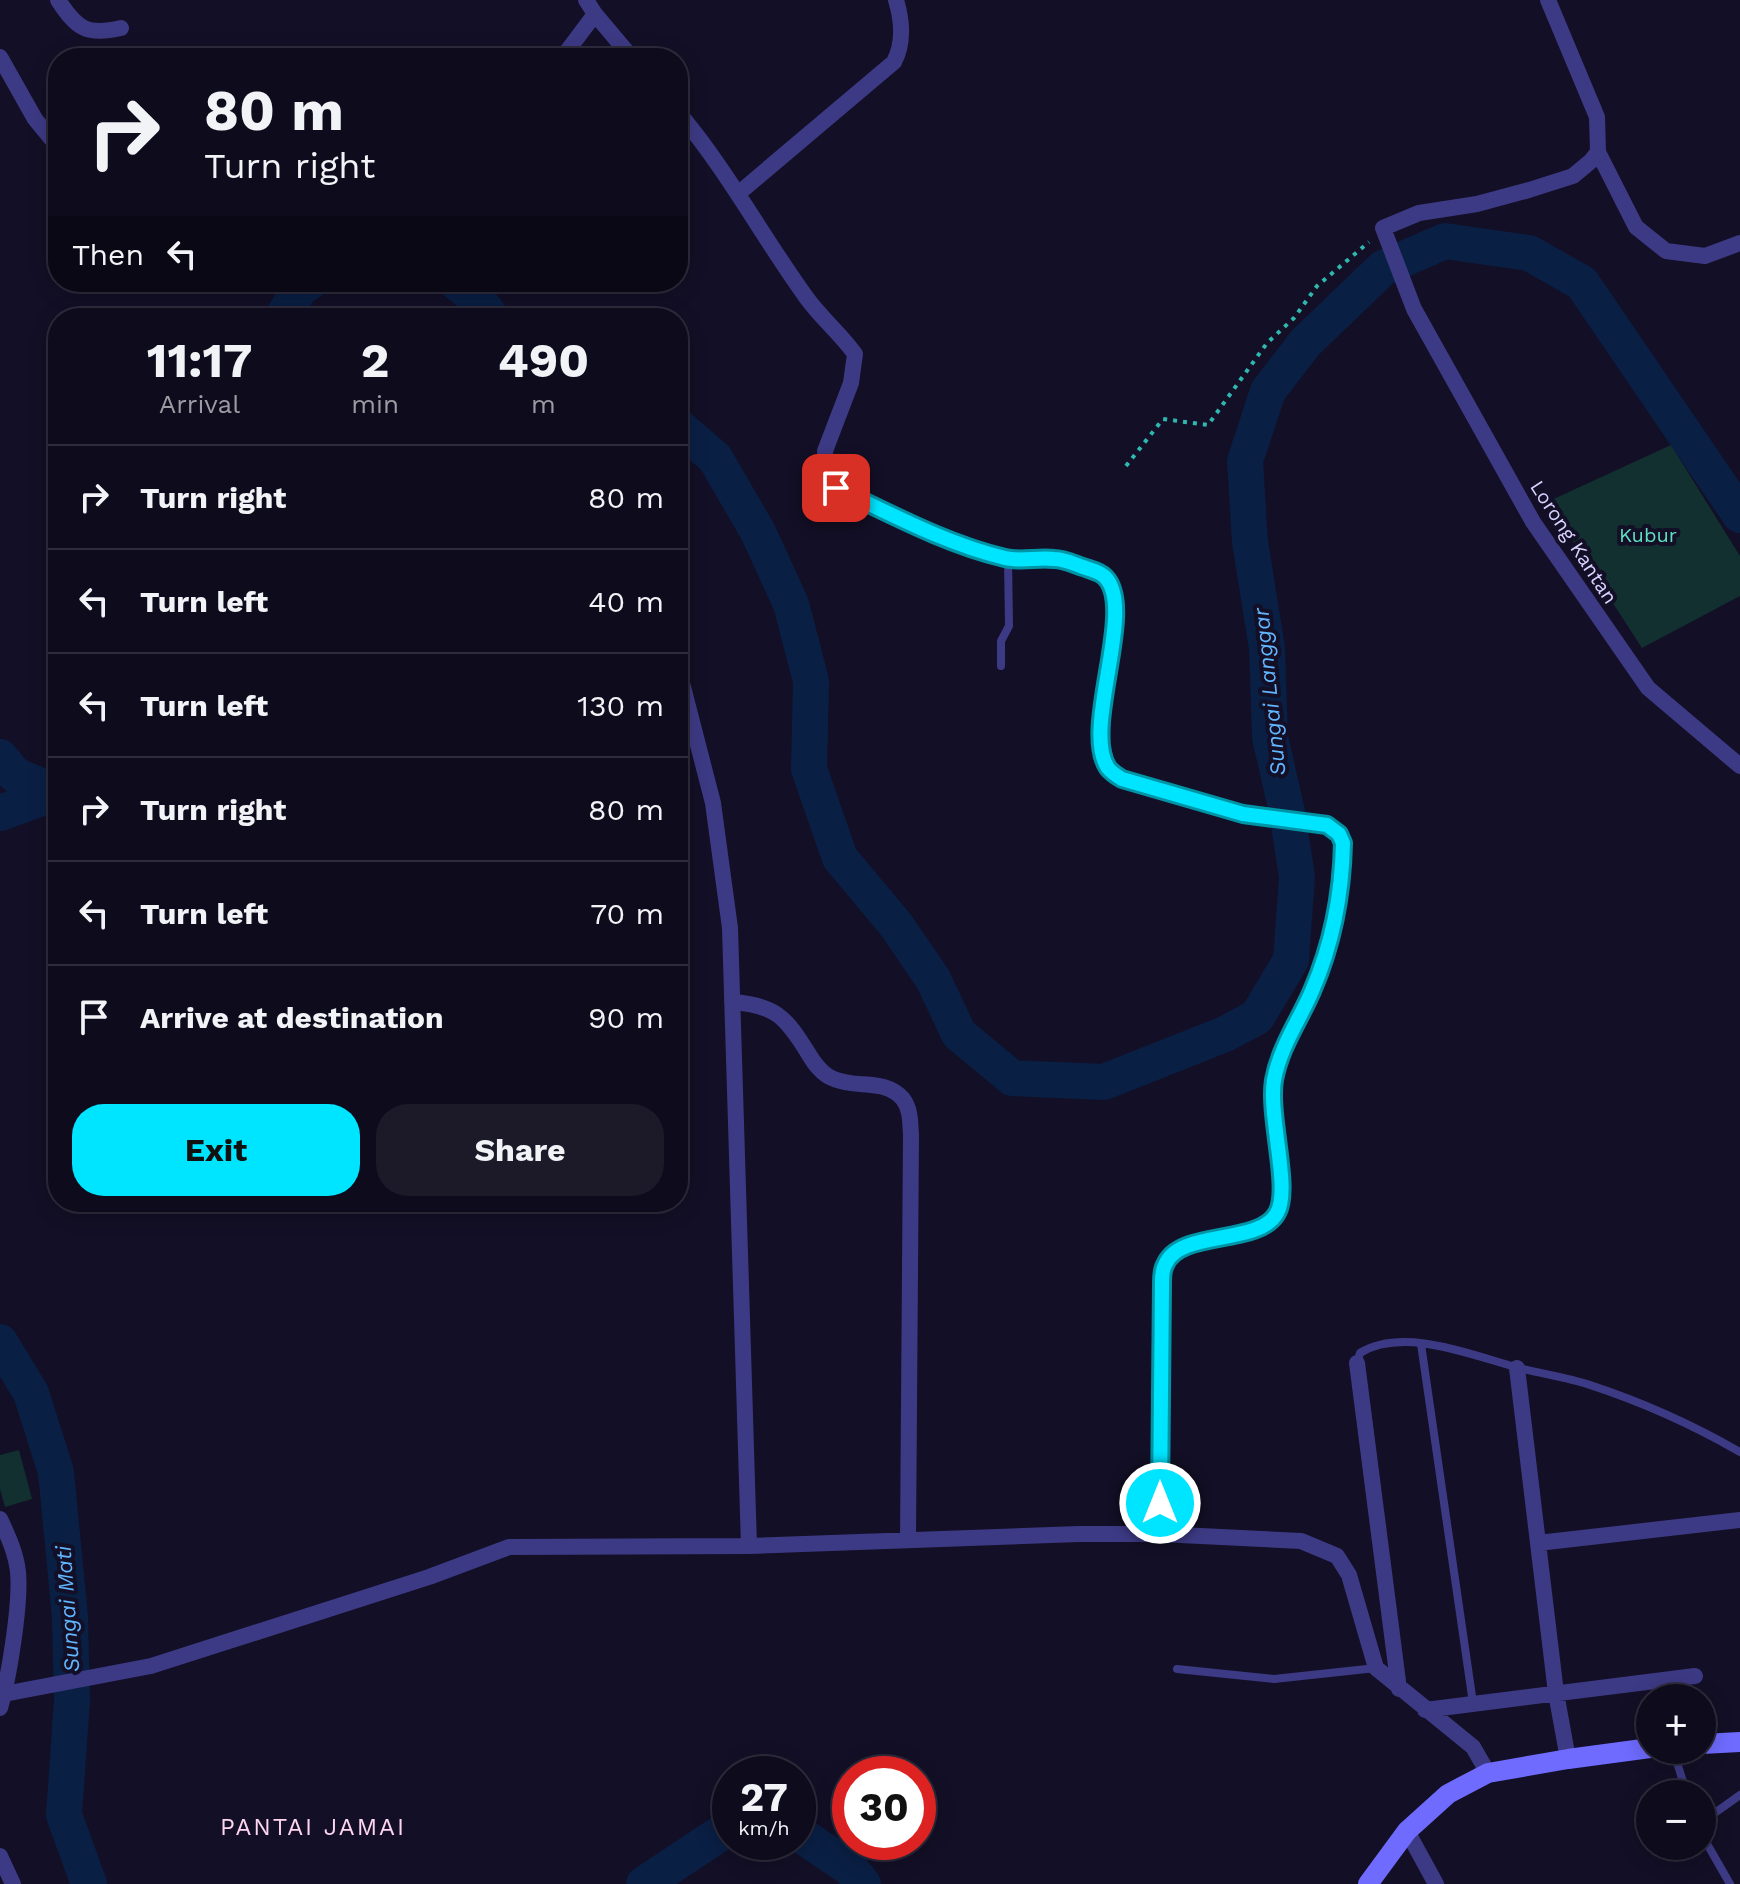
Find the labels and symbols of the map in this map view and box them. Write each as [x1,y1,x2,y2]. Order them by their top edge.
pin [802,454,870,522]
street label: Lorong Kantan [1525,476,1623,608]
park label: Kubur [1619,523,1677,547]
water label: Sungai Langgar [1248,605,1291,777]
position arrow [1118,1461,1202,1545]
water label: Sungai Mati [51,1544,84,1673]
speed limit sign: 30 [832,1756,936,1860]
district label: PANTAI JAMAI [220,1813,406,1841]

